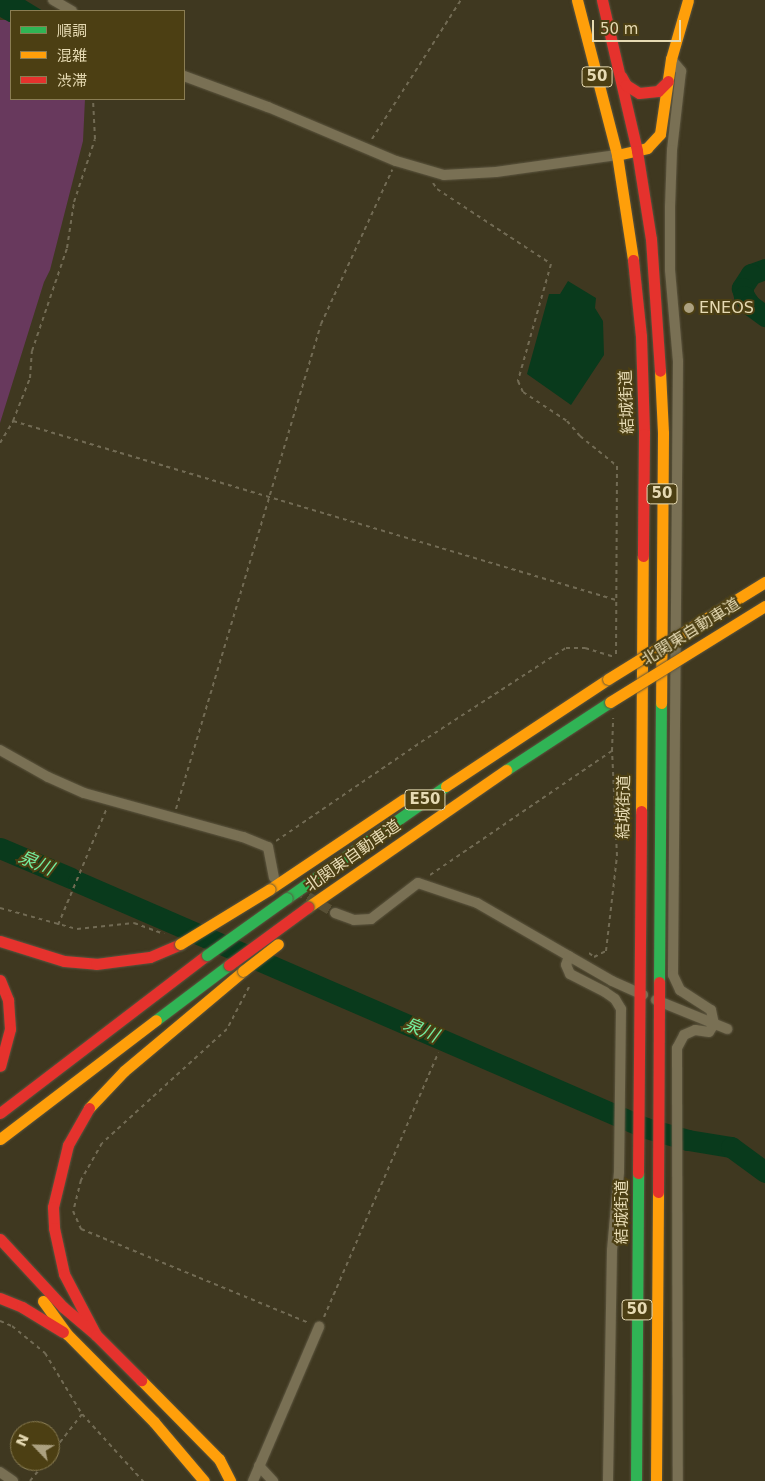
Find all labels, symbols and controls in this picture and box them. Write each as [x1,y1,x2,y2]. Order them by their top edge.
legend [10,10,185,100]
scale bar [595,10,684,42]
text: 50 m [600,20,638,38]
text: 順調 [57,22,87,40]
text: 混雑 [57,47,87,65]
road number: 50 [581,64,613,90]
text: 渋滞 [57,72,87,90]
place label: ENEOS [699,298,754,318]
marker: ENEOS [683,302,695,314]
street label: 結城街道 [616,370,638,434]
road number: 50 [646,482,678,506]
street label: 北関東自動車道 [638,594,744,670]
street label: 結城街道 [614,775,634,839]
road number: E50 [404,788,446,812]
street label: 北関東自動車道 [302,816,404,896]
water label: 泉川 [15,846,57,880]
water label: 泉川 [400,1013,442,1047]
street label: 結城街道 [612,1180,632,1244]
road number: 50 [621,1298,653,1322]
north arrow [10,1421,60,1471]
text: N [13,1432,32,1449]

